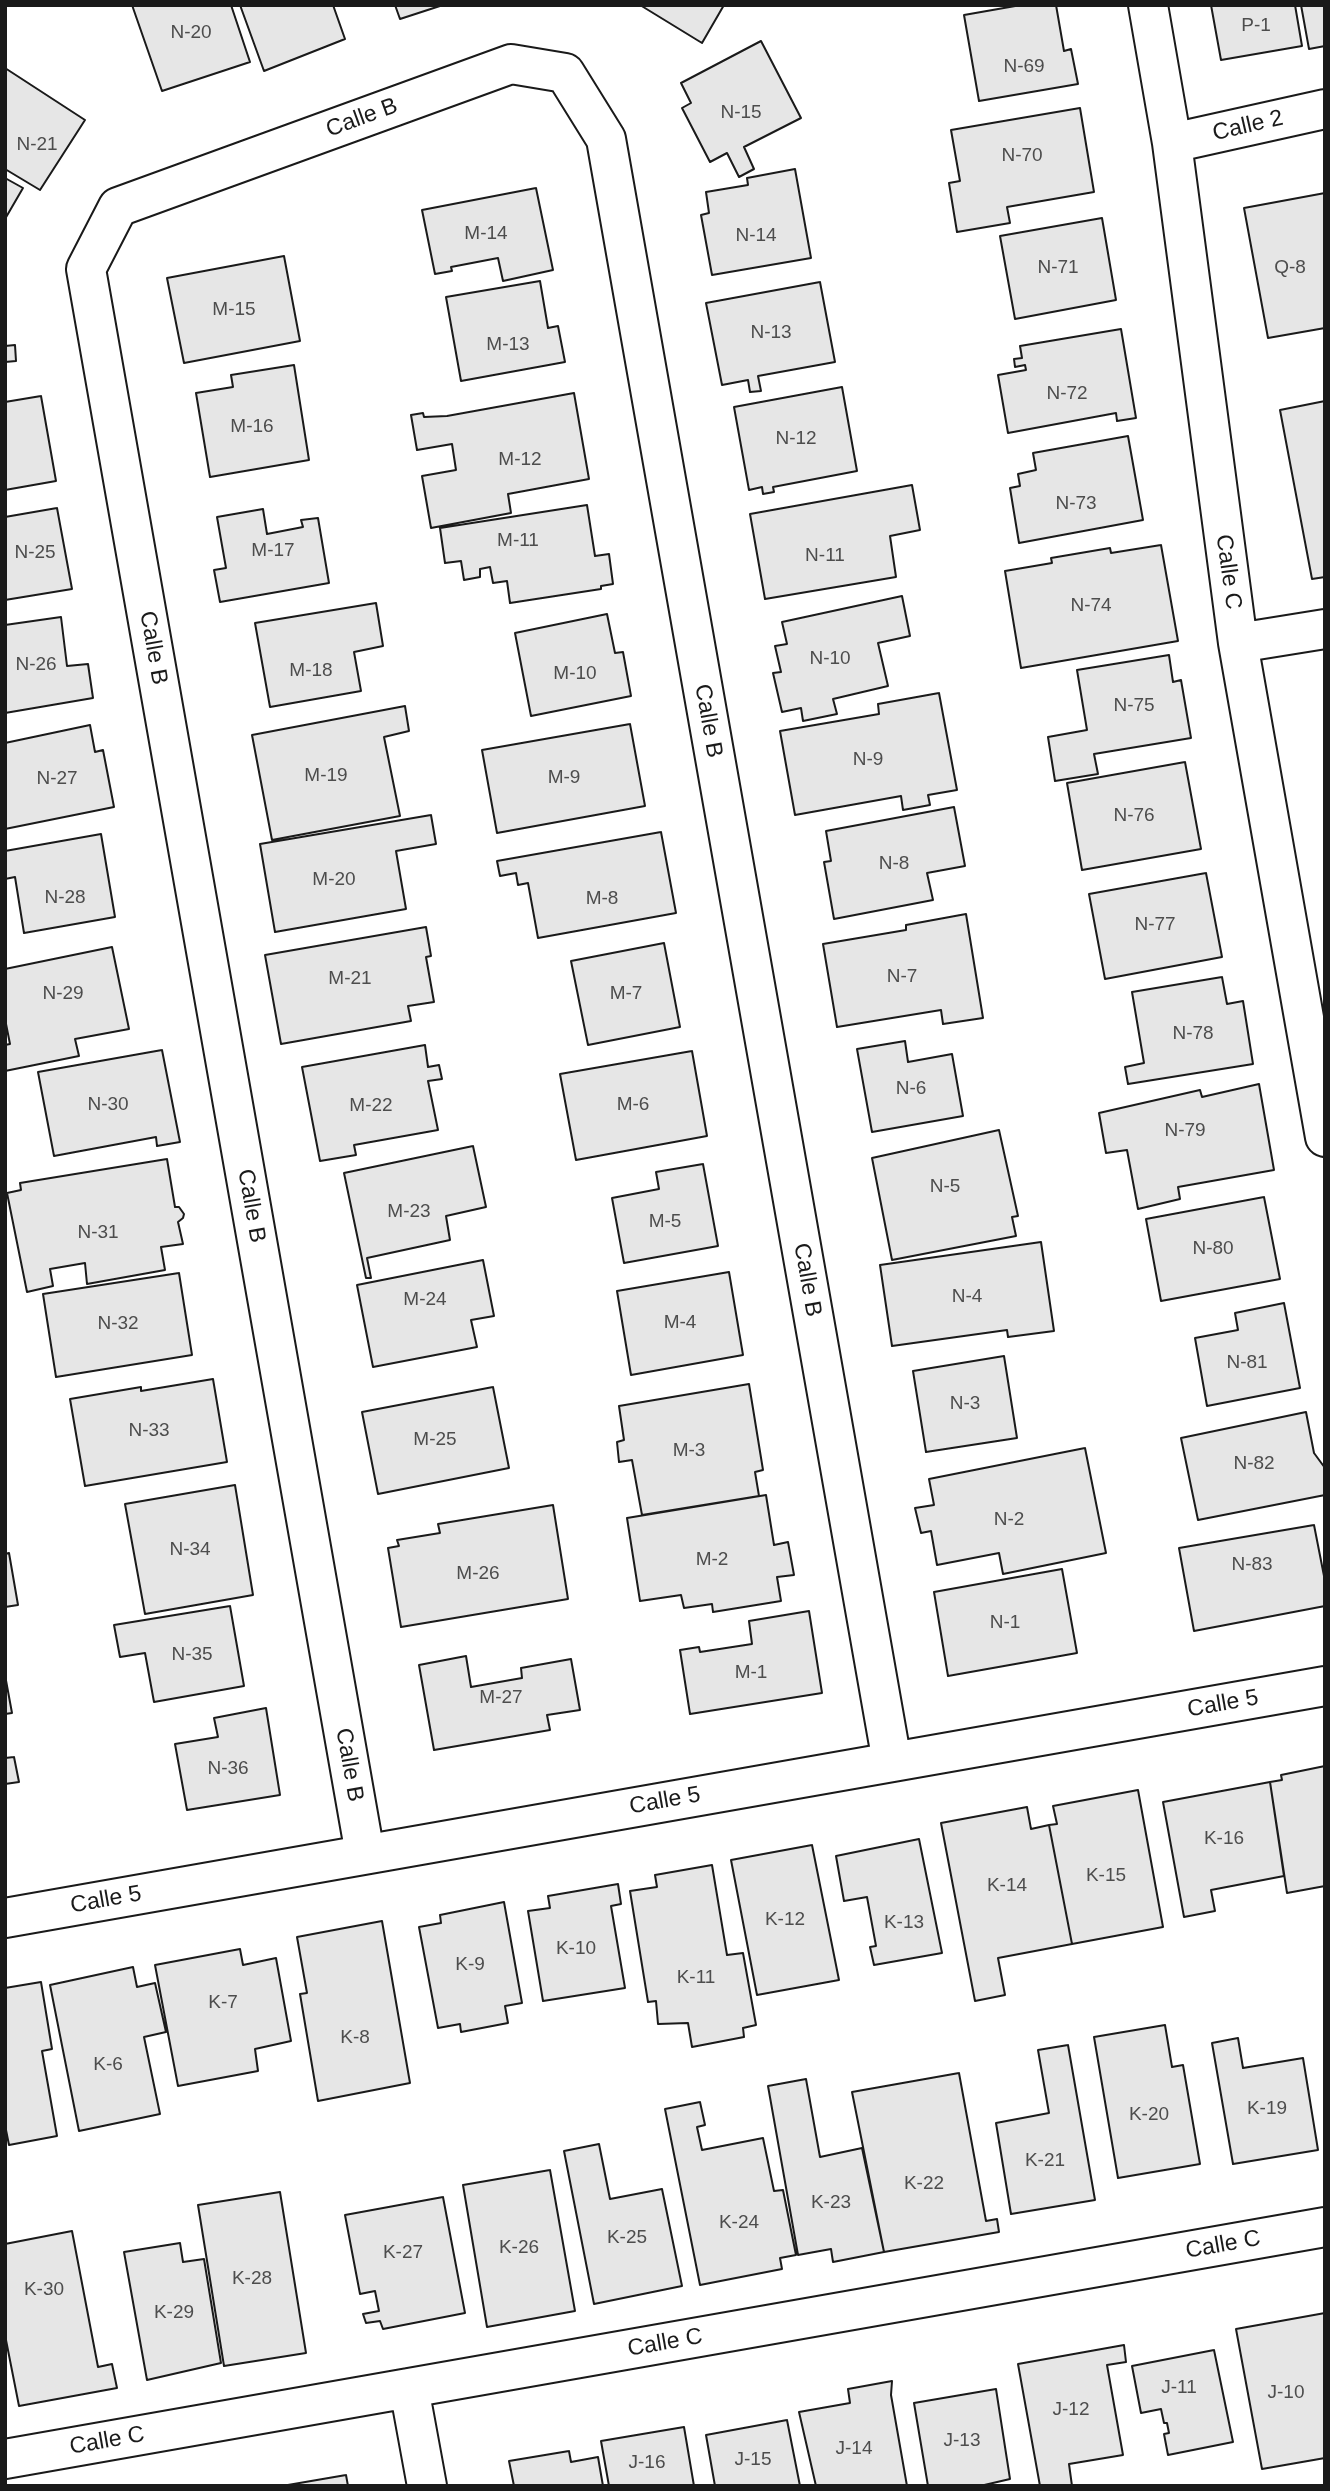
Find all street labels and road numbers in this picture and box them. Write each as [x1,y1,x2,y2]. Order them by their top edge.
street label: Calle B [322,92,402,144]
street label: Calle 2 [1210,105,1286,147]
street label: Calle C [1209,533,1247,611]
street label: Calle B [133,609,173,687]
street label: Calle B [688,682,728,760]
street label: Calle B [231,1167,271,1245]
street label: Calle B [787,1241,827,1319]
street label: Calle 5 [1185,1684,1261,1724]
street label: Calle B [329,1726,369,1804]
street label: Calle 5 [627,1781,703,1821]
street label: Calle 5 [68,1880,144,1920]
street label: Calle C [1183,2225,1263,2265]
street label: Calle C [625,2323,705,2363]
street label: Calle C [67,2421,147,2461]

